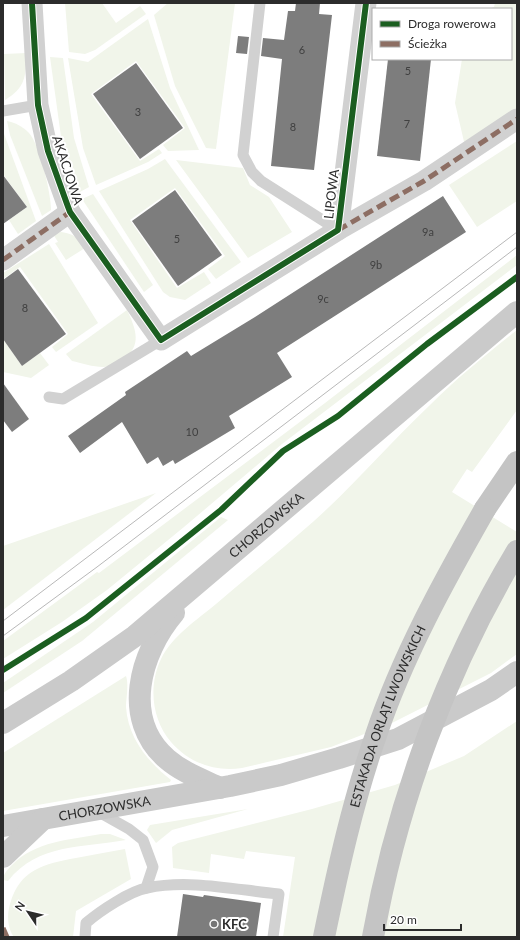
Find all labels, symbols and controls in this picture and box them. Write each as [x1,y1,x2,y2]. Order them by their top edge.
legend [372,8,512,60]
text: Droga rowerowa [408,16,496,31]
text: Ścieżka [408,36,447,51]
house number: 6 [299,43,305,56]
house number: 5 [405,64,411,77]
house number: 3 [135,105,141,118]
house number: 7 [404,117,410,130]
house number: 8 [290,120,296,133]
street label: AKACJOWA [49,133,87,207]
street label: LIPOWA [320,168,342,220]
house number: 9a [422,225,434,238]
house number: 5 [174,232,180,245]
house number: 9b [370,258,382,271]
house number: 9c [317,292,329,305]
house number: 8 [22,301,28,314]
house number: 10 [186,425,199,438]
street label: CHORZOWSKA [225,489,307,561]
street label: ESTAKADA ORLĄT LWOWSKICH [346,623,429,809]
street label: CHORZOWSKA [57,792,152,824]
north arrow [8,892,48,932]
text: N [12,899,27,913]
scale bar [384,906,461,932]
text: 20 m [390,912,417,927]
place label: KFC [222,916,247,932]
marker: KFC [209,919,219,929]

